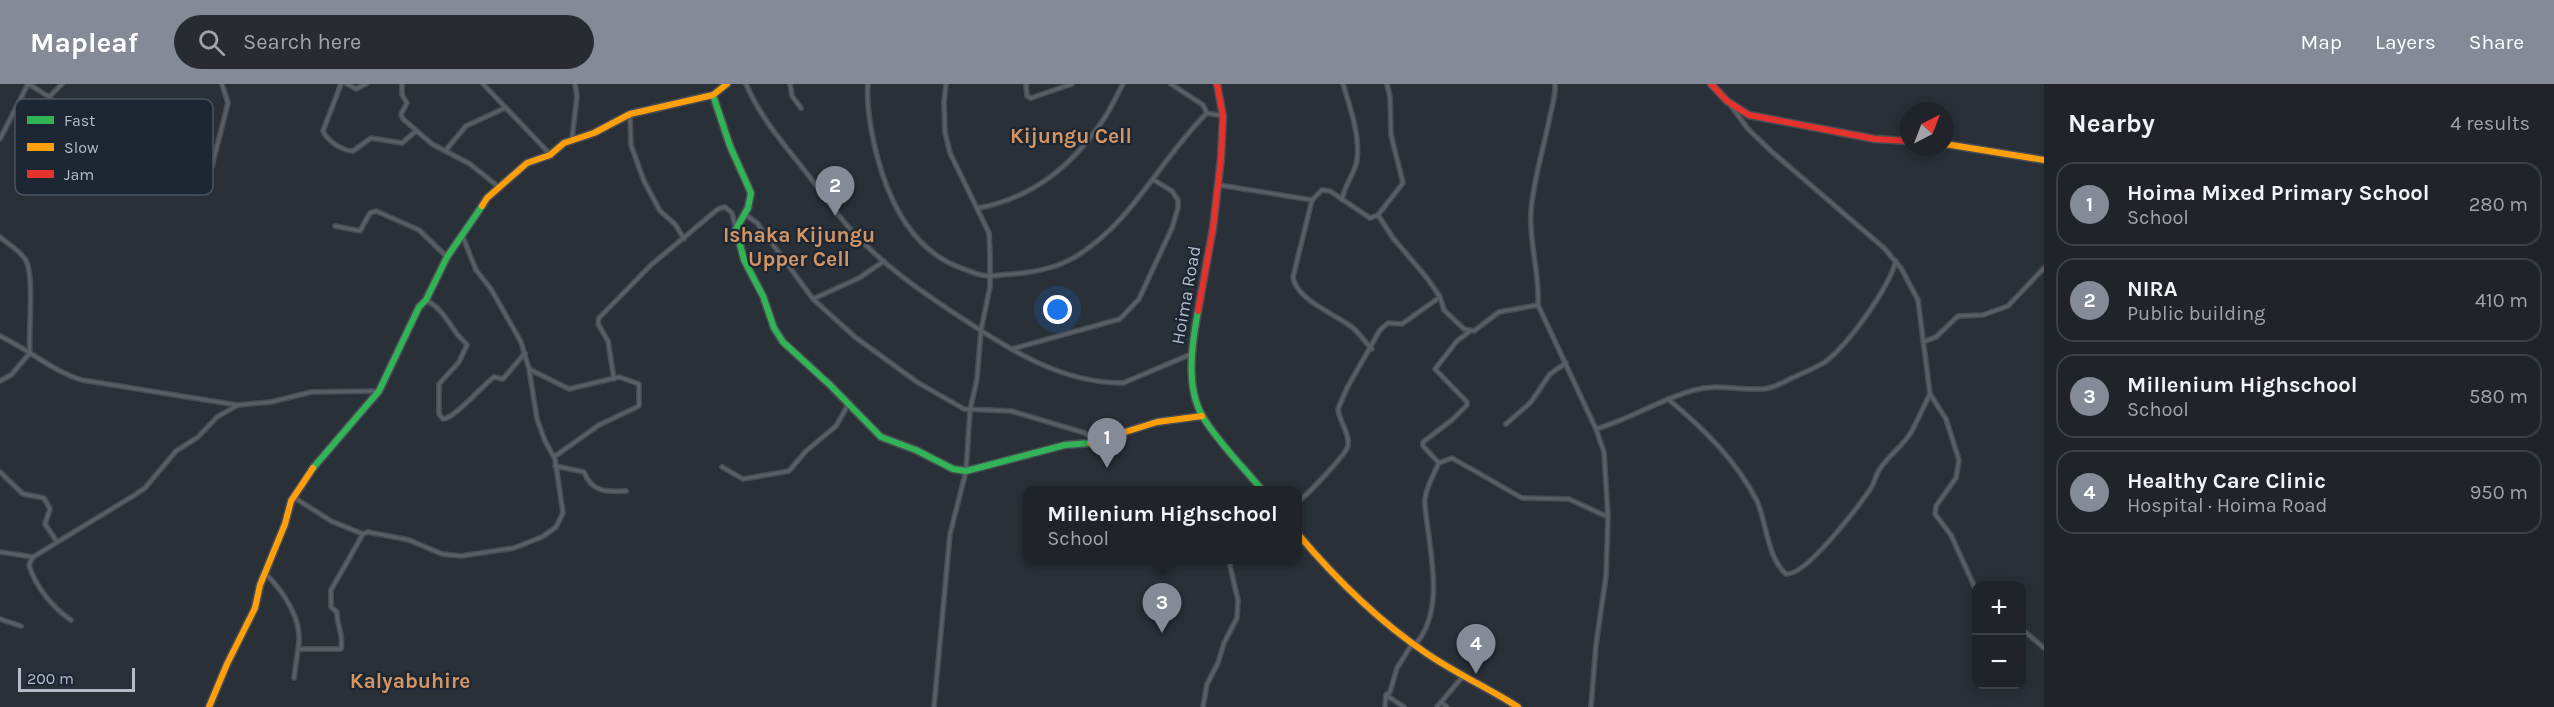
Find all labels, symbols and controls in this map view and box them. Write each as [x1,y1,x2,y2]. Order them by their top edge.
search box [174,15,594,69]
text: Mapleaf [30,26,138,59]
icon: search [195,26,228,59]
text: Search here [243,29,361,55]
text: Map [2300,30,2342,54]
text: Layers [2375,30,2436,54]
text: Share [2469,30,2524,54]
legend [15,99,213,195]
north arrow [1900,102,1954,156]
text: Nearby [2068,108,2155,139]
text: Fast [64,111,95,130]
text: 4 results [2450,112,2530,135]
district label: Kijungu Cell [1010,124,1132,148]
text: Slow [64,138,99,157]
text: Jam [64,165,94,184]
pin: 2 [816,166,854,216]
text: Hoima Mixed Primary School [2127,180,2430,206]
text: 1 [2086,193,2093,216]
text: 280 m [2469,193,2528,216]
text: School [2127,206,2189,229]
district label: Ishaka Kijungu Upper Cell [723,223,875,271]
street label: Hoima Road [1167,244,1205,346]
text: NIRA [2127,276,2177,302]
text: 2 [2083,289,2096,312]
text: 410 m [2475,289,2528,312]
your location [1043,295,1072,324]
text: Public building [2127,302,2265,325]
text: Millenium Highschool [2127,372,2357,398]
text: 3 [2083,385,2096,408]
text: 580 m [2469,385,2528,408]
text: School [2127,398,2189,421]
pin: 1 [1088,418,1126,468]
text: Healthy Care Clinic [2127,468,2326,494]
text: 4 [2084,481,2095,504]
text: 950 m [2470,481,2528,504]
popup [1023,486,1302,564]
text: Hospital · Hoima Road [2127,494,2327,517]
text: Millenium Highschool [1047,501,1278,527]
text: School [1047,527,1109,550]
map controls [1972,581,2026,689]
button: + [1972,581,2026,635]
pin: 3 [1142,584,1182,633]
pin: 4 [1456,624,1496,674]
button: − [1972,635,2026,689]
scale bar [18,665,135,692]
text: 200 m [27,669,74,688]
district label: Kalyabuhire [350,669,470,693]

